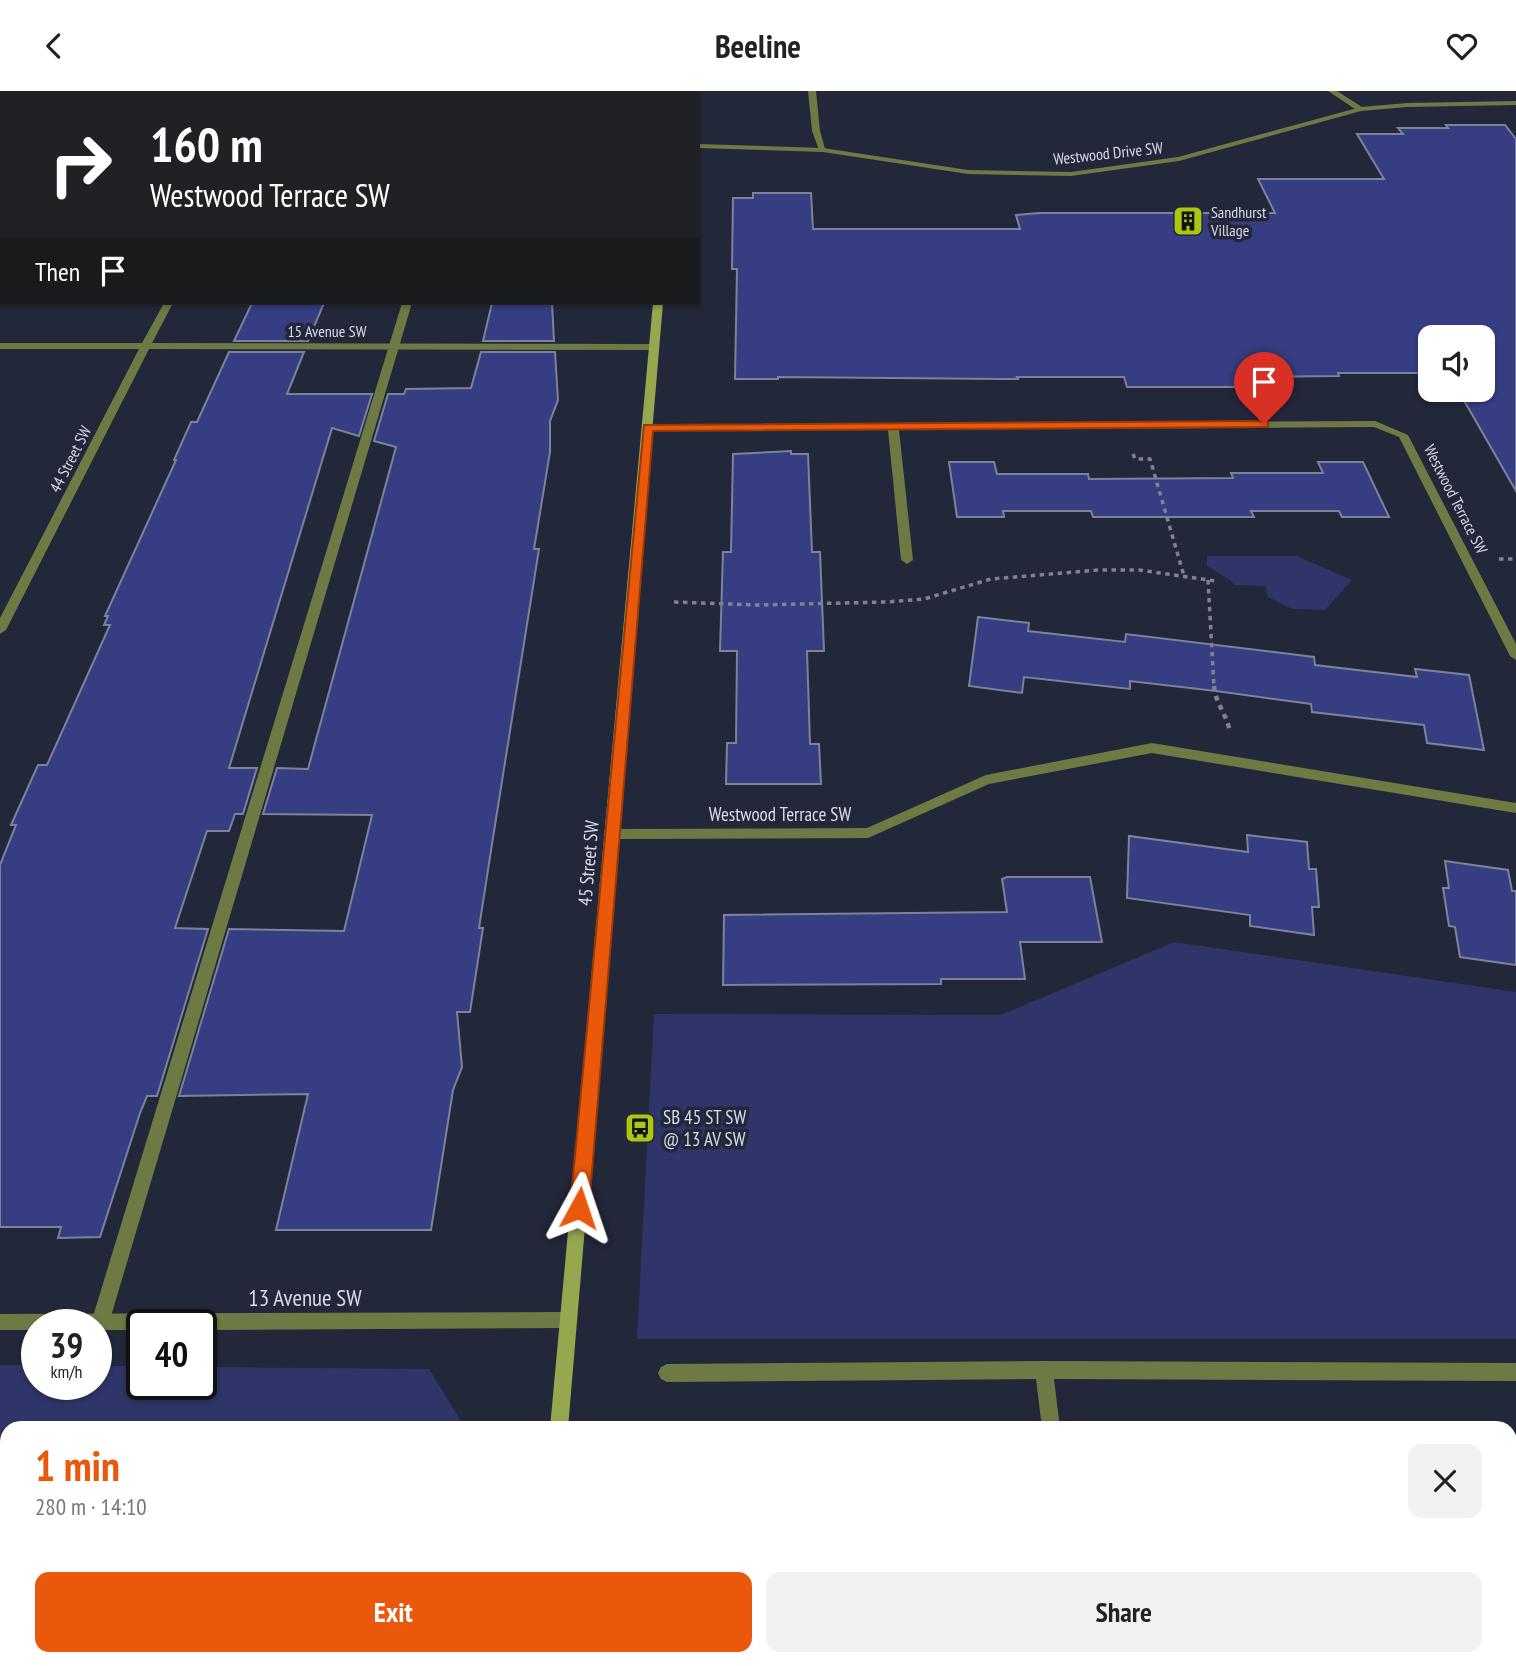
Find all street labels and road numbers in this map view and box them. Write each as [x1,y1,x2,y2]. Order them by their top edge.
street label: Westwood Drive SW [1052,137,1164,169]
street label: 15 Avenue SW [288,321,367,341]
street label: 44 Street SW [45,422,95,496]
street label: Westwood Terrace SW [1420,441,1492,557]
street label: Westwood Terrace SW [709,802,851,826]
street label: 45 Street SW [572,819,604,907]
street label: 13 Avenue SW [248,1283,362,1312]

